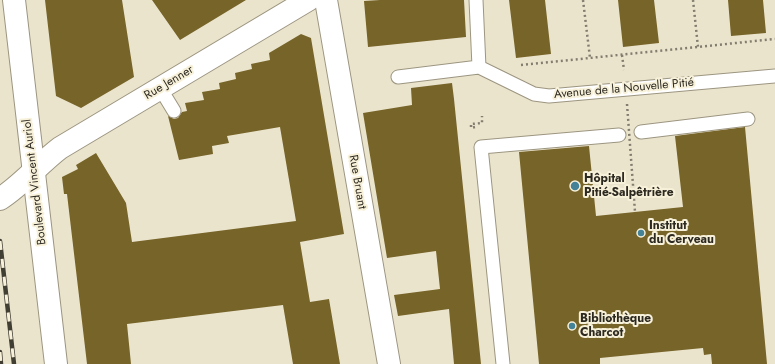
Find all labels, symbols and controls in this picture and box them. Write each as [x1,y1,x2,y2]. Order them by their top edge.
street label: Rue Jenner [142,63,196,103]
street label: Avenue de la Nouvelle Pitié [553,76,695,102]
street label: Boulevard Vincent Auriol [20,118,50,246]
street label: Rue Bruant [345,154,369,210]
place label: Hôpital Pitié-Salpêtrière [584,172,674,200]
marker: Hôpital Pitié-Salpêtrière [569,180,581,192]
place label: Institut du Cerveau [649,219,714,247]
marker: Institut du Cerveau [636,228,646,238]
place label: Bibliothèque Charcot [580,312,651,340]
marker: Bibliothèque Charcot [567,321,577,331]

